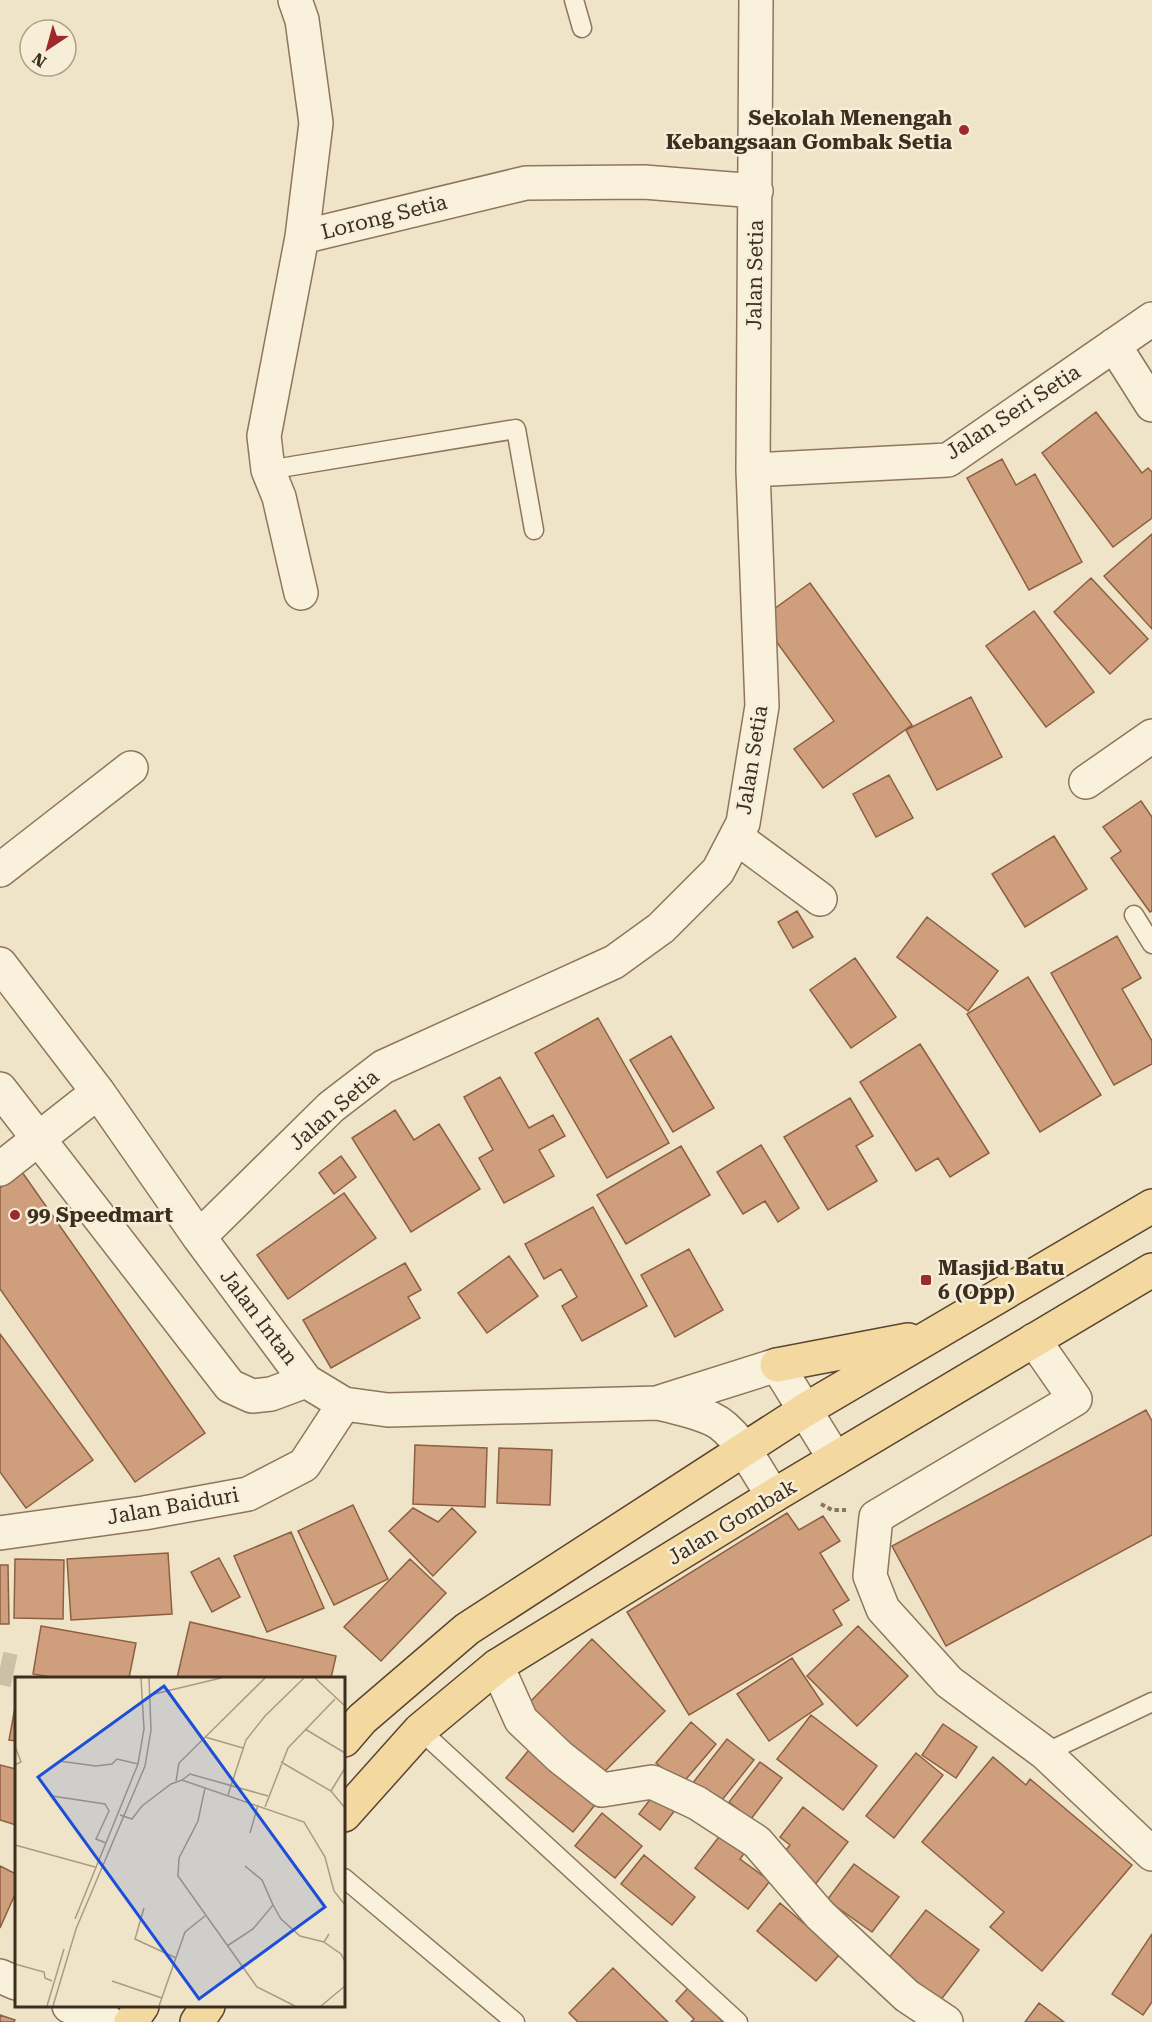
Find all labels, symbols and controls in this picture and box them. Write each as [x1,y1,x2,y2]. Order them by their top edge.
north arrow [18,18,78,78]
text: N [29,48,50,71]
place label: Sekolah Menengah Kebangsaan Gombak Setia [666,106,953,154]
marker: Sekolah Menengah Kebangsaan Gombak Setia [957,123,971,137]
street label: Lorong Setia [319,190,450,244]
street label: Jalan Setia [742,219,768,330]
street label: Jalan Seri Setia [941,359,1085,465]
street label: Jalan Setia [732,703,773,816]
street label: Jalan Setia [285,1064,384,1155]
place label: 99 Speedmart [27,1203,173,1227]
marker: 99 Speedmart [8,1208,22,1222]
place label: Masjid Batu 6 (Opp) [938,1256,1065,1304]
street label: Jalan Intan [215,1264,303,1370]
marker: Masjid Batu 6 (Opp) [919,1273,933,1287]
street label: Jalan Gombak [663,1474,801,1570]
street label: Jalan Baiduri [105,1483,241,1529]
inset map [15,1677,345,2007]

